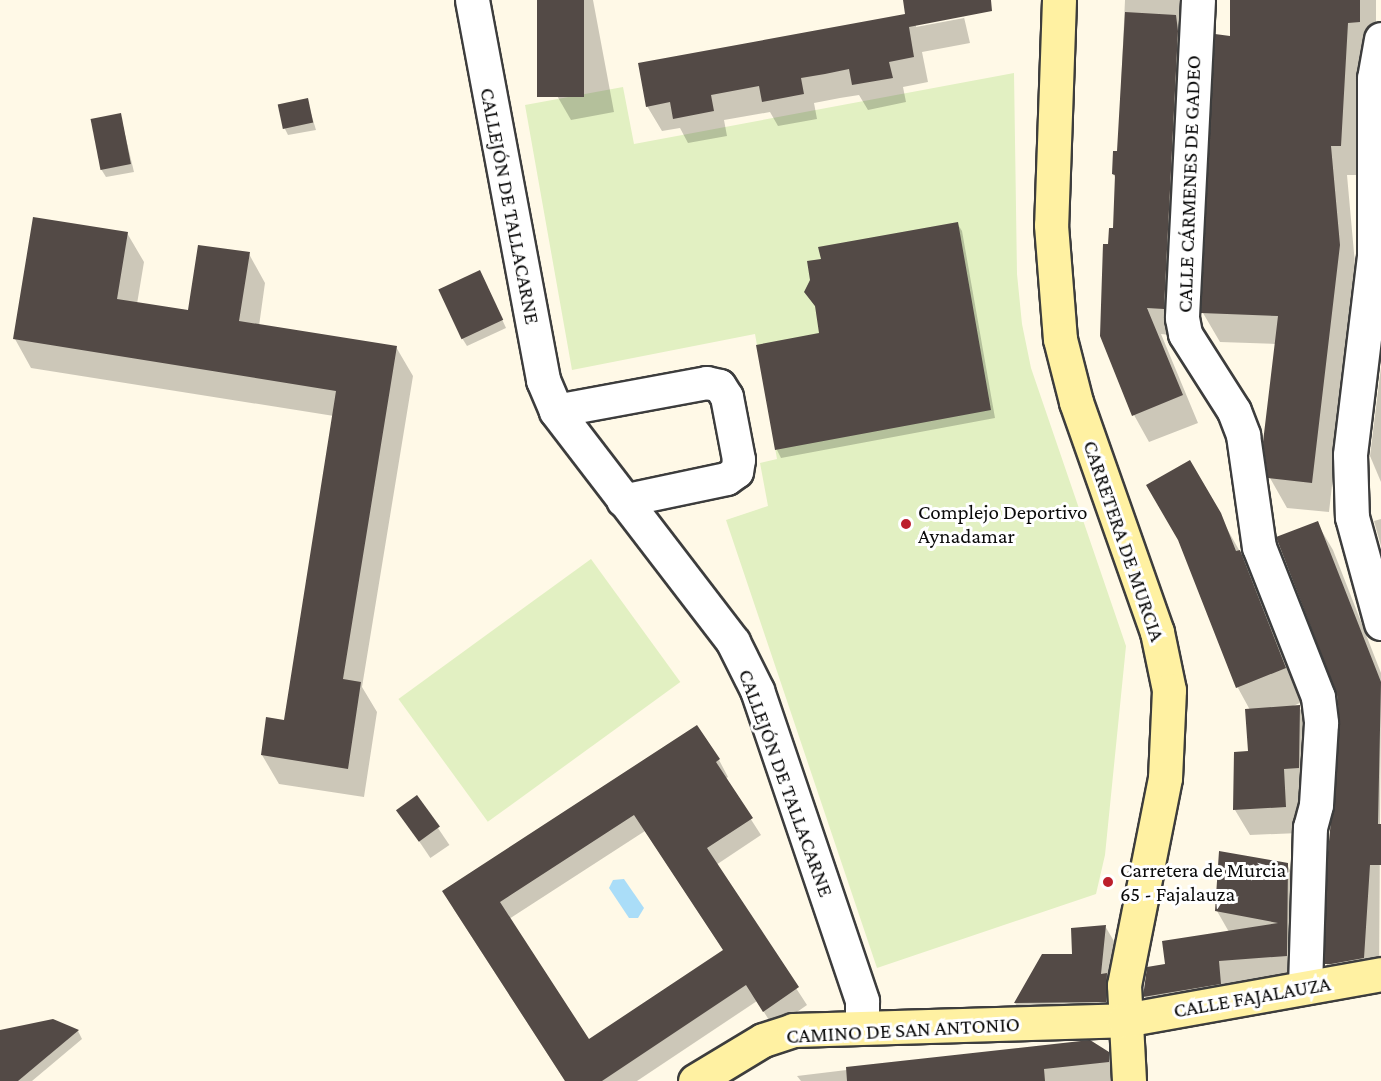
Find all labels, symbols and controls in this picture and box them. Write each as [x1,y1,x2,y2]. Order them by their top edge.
street label: CALLE CÁRMENES DE GADEO [1172,55,1206,313]
street label: CALLEJÓN DE TALLACARNE [475,86,545,326]
street label: CARRETERA DE MURCIA [1078,437,1170,645]
place label: Complejo Deportivo Aynadamar [918,499,1087,549]
marker: Complejo Deportivo Aynadamar [899,517,913,531]
street label: CALLEJÓN DE TALLACARNE [733,666,839,900]
place label: Carretera de Murcia 65 - Fajalauza [1120,857,1286,907]
marker: Carretera de Murcia 65 - Fajalauza [1101,875,1115,889]
street label: CALLE FAJALAUZA [1172,971,1332,1023]
street label: CAMINO DE SAN ANTONIO [786,1011,1020,1049]

